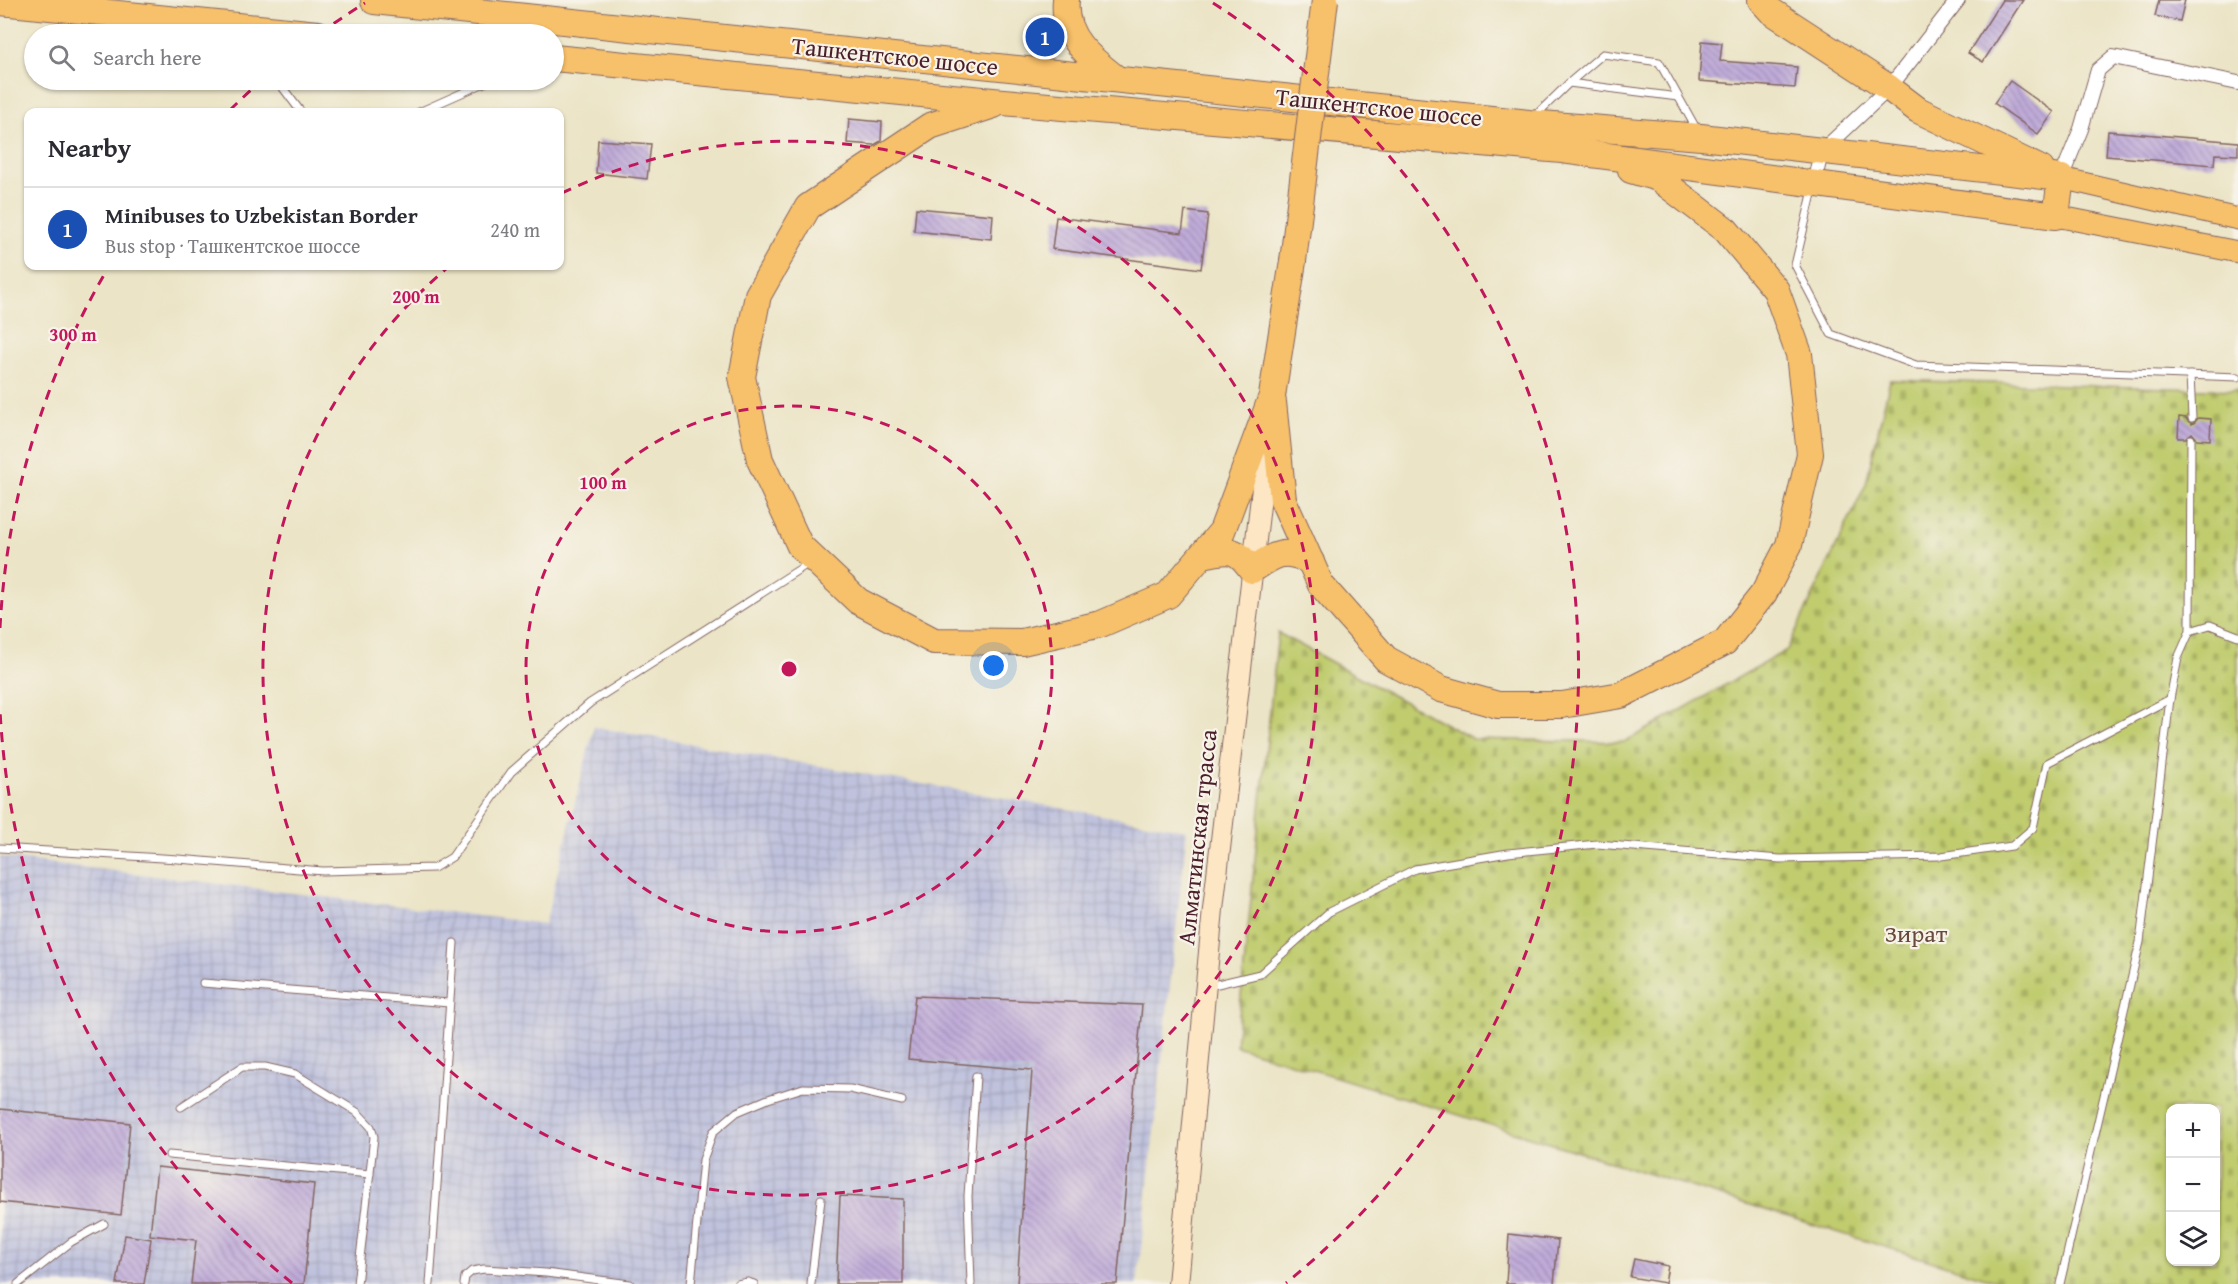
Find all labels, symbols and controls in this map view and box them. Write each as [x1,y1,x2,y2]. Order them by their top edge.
pin: 1 [1026,15,1064,60]
search box [24,24,564,90]
street label: Ташкентское шоссе [790,28,1000,84]
icon: search [45,41,78,74]
text: Search here [93,41,202,73]
street label: Ташкентское шоссе [1274,79,1484,135]
text: Nearby [48,128,131,167]
text: Minibuses to Uzbekistan Border [105,199,418,231]
text: 1 [62,215,73,244]
text: 240 m [490,215,540,244]
text: Bus stop · Ташкентское шоссе [105,231,360,260]
text: 200 m [392,283,440,310]
text: 300 m [49,321,97,348]
text: 100 m [579,469,627,496]
your location [979,651,1008,680]
centre of rings [779,659,799,679]
street label: Алматинская трасса [1168,727,1226,947]
park label: Зират [1885,916,1948,951]
map controls [2166,1104,2220,1266]
button: + [2166,1104,2220,1158]
button: − [2166,1158,2220,1212]
button: layers [2166,1212,2220,1266]

